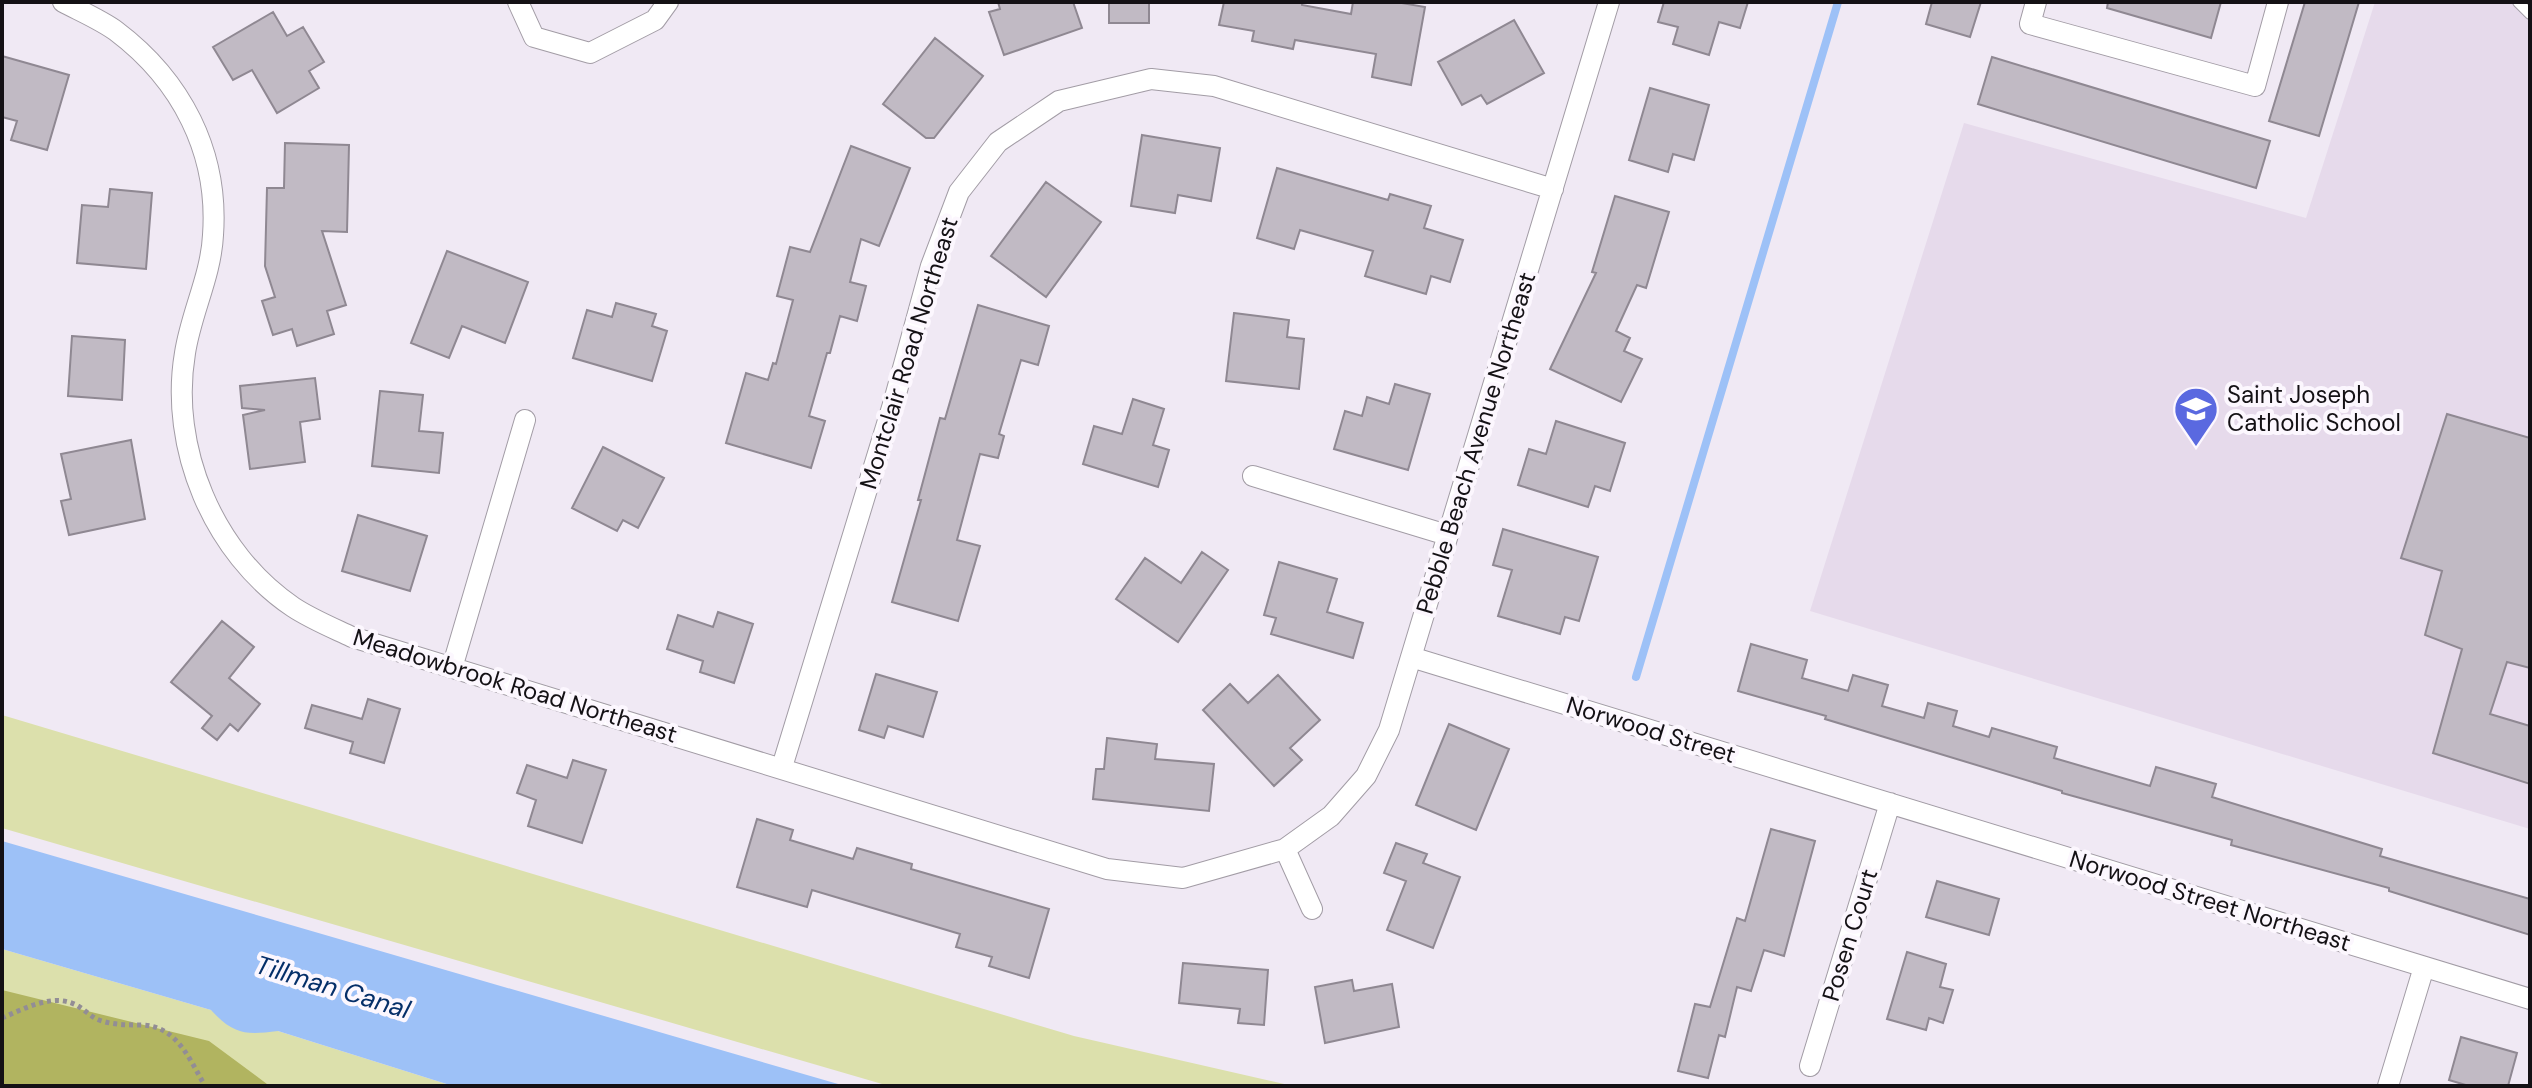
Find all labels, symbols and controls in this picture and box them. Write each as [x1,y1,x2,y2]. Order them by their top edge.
street label: Montclair Road Northeast [852,213,965,493]
street label: Pebble Beach Avenue Northeast [1409,268,1542,618]
place label: Saint Joseph Catholic School [2227,379,2401,438]
school or university icon: Saint Joseph Catholic School [2172,385,2220,448]
street label: Meadowbrook Road Northeast [349,621,681,750]
street label: Norwood Street [1563,689,1740,770]
street label: Norwood Street Northeast [2066,843,2354,958]
street label: Posen Court [1815,865,1884,1005]
water label: Tillman Canal [251,947,416,1027]

